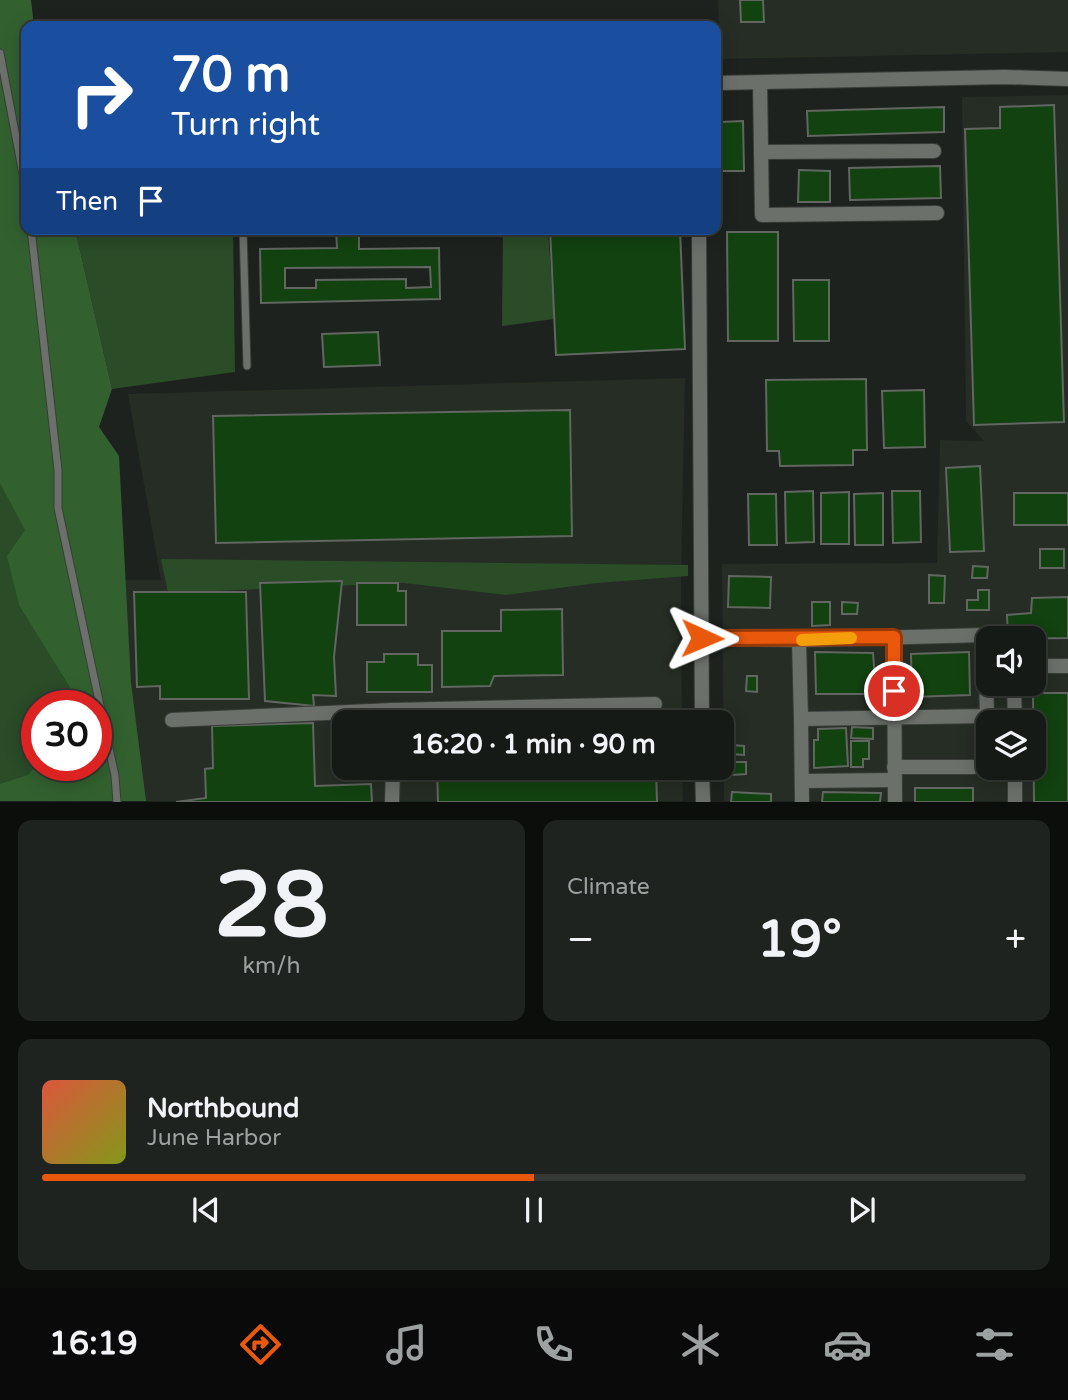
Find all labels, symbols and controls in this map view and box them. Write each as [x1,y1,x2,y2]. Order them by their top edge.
text: 70 m [171,46,290,105]
icon: right [56,49,147,140]
text: Turn right [171,106,320,144]
icon: arrive [132,182,170,220]
text: Then [56,186,118,217]
position arrow [665,601,739,675]
map controls [976,626,1046,780]
button: sound [976,626,1046,696]
pin [864,661,924,721]
icon: arrive [875,672,913,710]
speed limit sign: 30 [21,690,112,781]
button: layers [976,710,1046,780]
text: 16:20 · 1 min · 90 m [410,729,656,760]
text: 28 [214,851,329,961]
text: Climate [567,873,650,901]
text: 19° [757,908,842,971]
text: − [567,917,594,963]
text: + [1005,917,1026,963]
text: km/h [243,952,300,980]
text: Northbound [147,1093,299,1124]
text: June Harbor [147,1124,281,1152]
icon: previous [187,1191,225,1229]
icon: pause [515,1191,553,1229]
icon: next [843,1191,881,1229]
icon: directions [236,1320,285,1369]
icon: music [382,1320,431,1369]
icon: phone [529,1320,578,1369]
icon: climate [676,1320,725,1369]
icon: car [823,1320,872,1369]
icon: filters [970,1320,1019,1369]
text: 16:19 [49,1325,138,1363]

